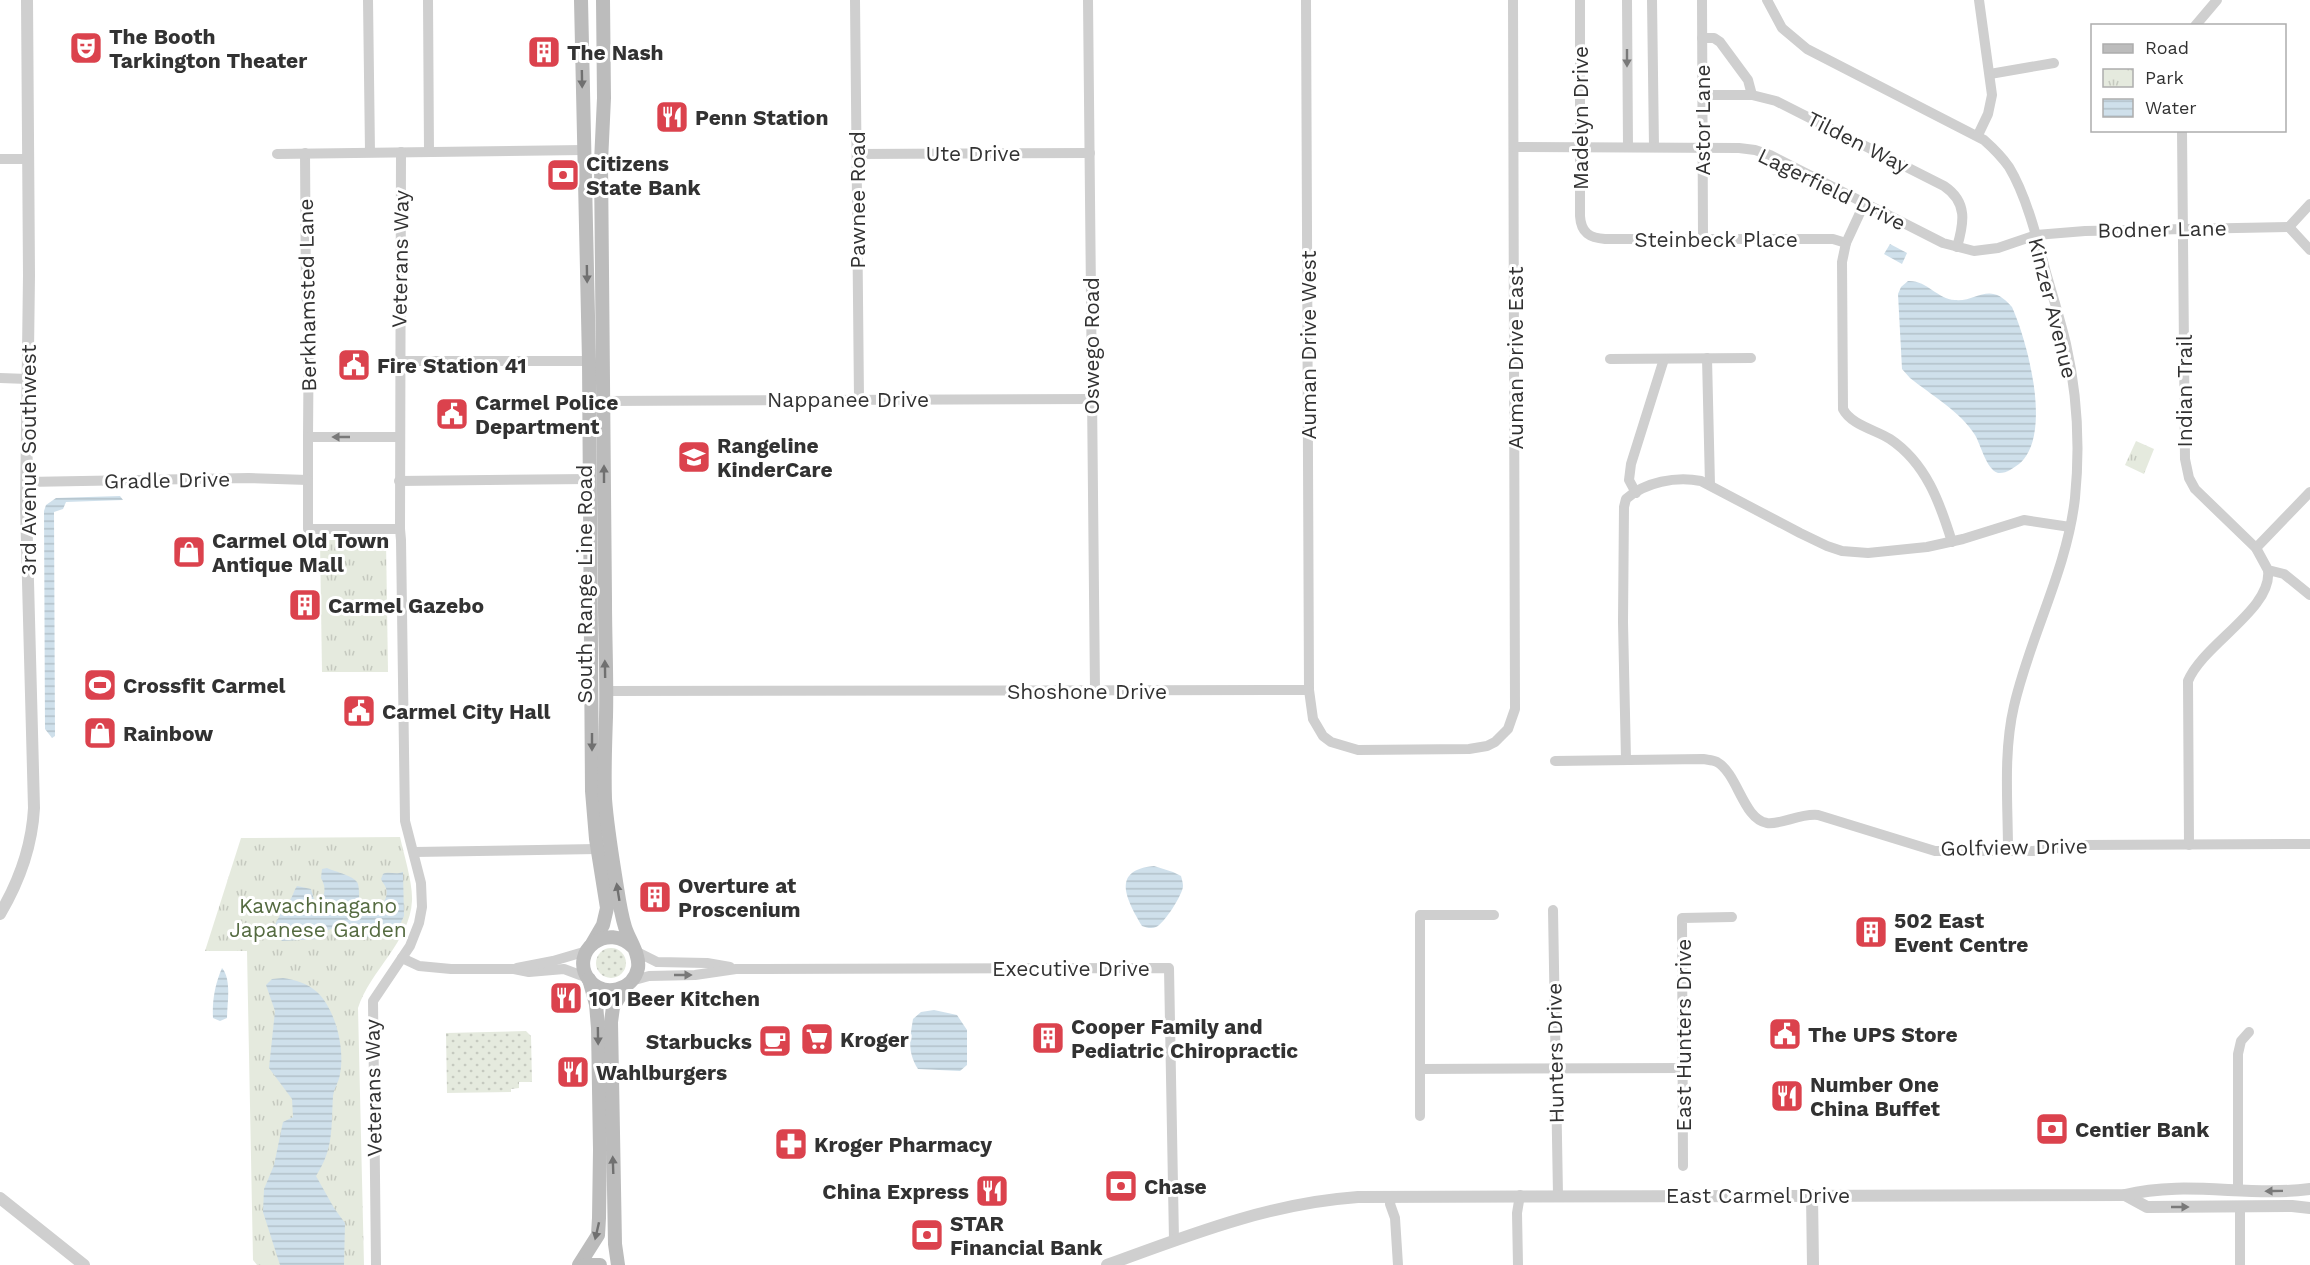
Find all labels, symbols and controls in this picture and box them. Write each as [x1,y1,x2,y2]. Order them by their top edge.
place label: The Booth Tarkington Theater [109,24,307,73]
legend [2091,24,2286,132]
theatre icon: The Booth Tarkington Theater [68,30,104,66]
building icon: The Nash [526,34,562,70]
text: Road [2145,37,2189,58]
place label: The Nash [567,40,664,65]
street label: Madelyn Drive [1568,46,1593,190]
one-way arrow [1622,49,1632,68]
street label: Astor Lane [1690,64,1715,176]
text: Park [2145,67,2184,88]
one-way arrow [577,70,587,89]
text: Water [2145,97,2197,118]
restaurant icon: Penn Station [654,99,690,135]
place label: Penn Station [695,105,828,130]
street label: Tilden Way [1803,106,1913,178]
street label: Pawnee Road [845,131,870,269]
street label: Ute Drive [925,141,1021,166]
street label: Lagerfield Drive [1754,142,1910,236]
place label: Citizens State Bank [586,151,702,200]
bank icon: Citizens State Bank [545,157,581,193]
street label: Veterans Way [386,190,414,328]
street label: Berkhamsted Lane [293,198,321,392]
street label: Bodner Lane [2097,215,2227,243]
street label: Steinbeck Place [1634,227,1798,252]
street label: Kinzer Avenue [2023,235,2083,381]
street label: Auman Drive West [1296,250,1321,440]
one-way arrow [583,265,592,284]
street label: Auman Drive East [1503,266,1528,450]
street label: Oswego Road [1079,277,1104,415]
street label: Indian Trail [2172,334,2197,447]
street label: 3rd Avenue Southwest [16,344,41,576]
public building icon: Fire Station 41 [336,347,372,383]
place label: Fire Station 41 [377,353,527,378]
street label: Nappanee Drive [767,387,929,412]
place label: Carmel Police Department [475,390,618,439]
public building icon: Carmel Police Department [434,396,470,432]
one-way arrow [331,432,350,442]
place label: Rangeline KinderCare [717,433,833,482]
school or university icon: Rangeline KinderCare [676,439,712,475]
one-way arrow [599,464,609,483]
street label: South Range Line Road [572,465,597,703]
street label: Gradle Drive [104,466,230,494]
place label: Carmel Old Town Antique Mall [212,528,389,577]
shop icon: Carmel Old Town Antique Mall [171,534,207,570]
building icon: Carmel Gazebo [287,587,323,623]
place label: Carmel Gazebo [328,593,484,618]
one-way arrow [601,659,610,678]
sports icon: Crossfit Carmel [82,667,118,703]
place label: Crossfit Carmel [123,673,286,698]
street label: Shoshone Drive [1007,679,1167,704]
public building icon: Carmel City Hall [341,693,377,729]
place label: Carmel City Hall [382,699,551,724]
shop icon: Rainbow [82,715,118,751]
place label: Rainbow [123,721,213,746]
one-way arrow [587,733,596,752]
street label: Golfview Drive [1940,833,2088,861]
place label: Overture at Proscenium [678,873,801,922]
building icon: Overture at Proscenium [637,879,673,915]
one-way arrow [613,882,622,901]
park label: Kawachinagano Japanese Garden [229,893,407,942]
place label: 502 East Event Centre [1894,908,2029,957]
building icon: 502 East Event Centre [1853,914,1889,950]
street label: East Hunters Drive [1671,939,1696,1131]
street label: Executive Drive [992,956,1150,981]
one-way arrow [674,970,693,980]
restaurant icon: 101 Beer Kitchen [548,980,584,1016]
street label: Hunters Drive [1541,983,1569,1123]
place label: 101 Beer Kitchen [589,986,760,1011]
place label: Cooper Family and Pediatric Chiropractic [1071,1014,1298,1063]
public building icon: The UPS Store [1767,1016,1803,1052]
street label: Veterans Way [359,1019,387,1157]
building icon: Cooper Family and Pediatric Chiropractic [1030,1020,1066,1056]
supermarket icon: Kroger [799,1021,835,1057]
place label: The UPS Store [1808,1022,1958,1047]
cafe icon: Starbucks [757,1023,793,1059]
one-way arrow [593,1027,602,1046]
place label: Kroger [840,1027,909,1052]
place label: Starbucks [646,1029,752,1054]
restaurant icon: Wahlburgers [555,1054,591,1090]
place label: Wahlburgers [596,1060,727,1085]
place label: Number One China Buffet [1810,1072,1940,1121]
restaurant icon: Number One China Buffet [1769,1078,1805,1114]
bank icon: Centier Bank [2034,1111,2070,1147]
place label: Centier Bank [2075,1117,2210,1142]
pharmacy icon: Kroger Pharmacy [773,1126,809,1162]
place label: Kroger Pharmacy [814,1132,992,1157]
one-way arrow [608,1155,618,1174]
bank icon: Chase [1103,1168,1139,1204]
restaurant icon: China Express [974,1173,1010,1209]
place label: Chase [1144,1174,1207,1199]
place label: China Express [822,1179,969,1204]
street label: East Carmel Drive [1666,1183,1850,1208]
one-way arrow [2265,1186,2284,1196]
one-way arrow [2171,1202,2190,1211]
place label: STAR Financial Bank [950,1211,1103,1260]
bank icon: STAR Financial Bank [909,1217,945,1253]
one-way arrow [591,1222,601,1240]

